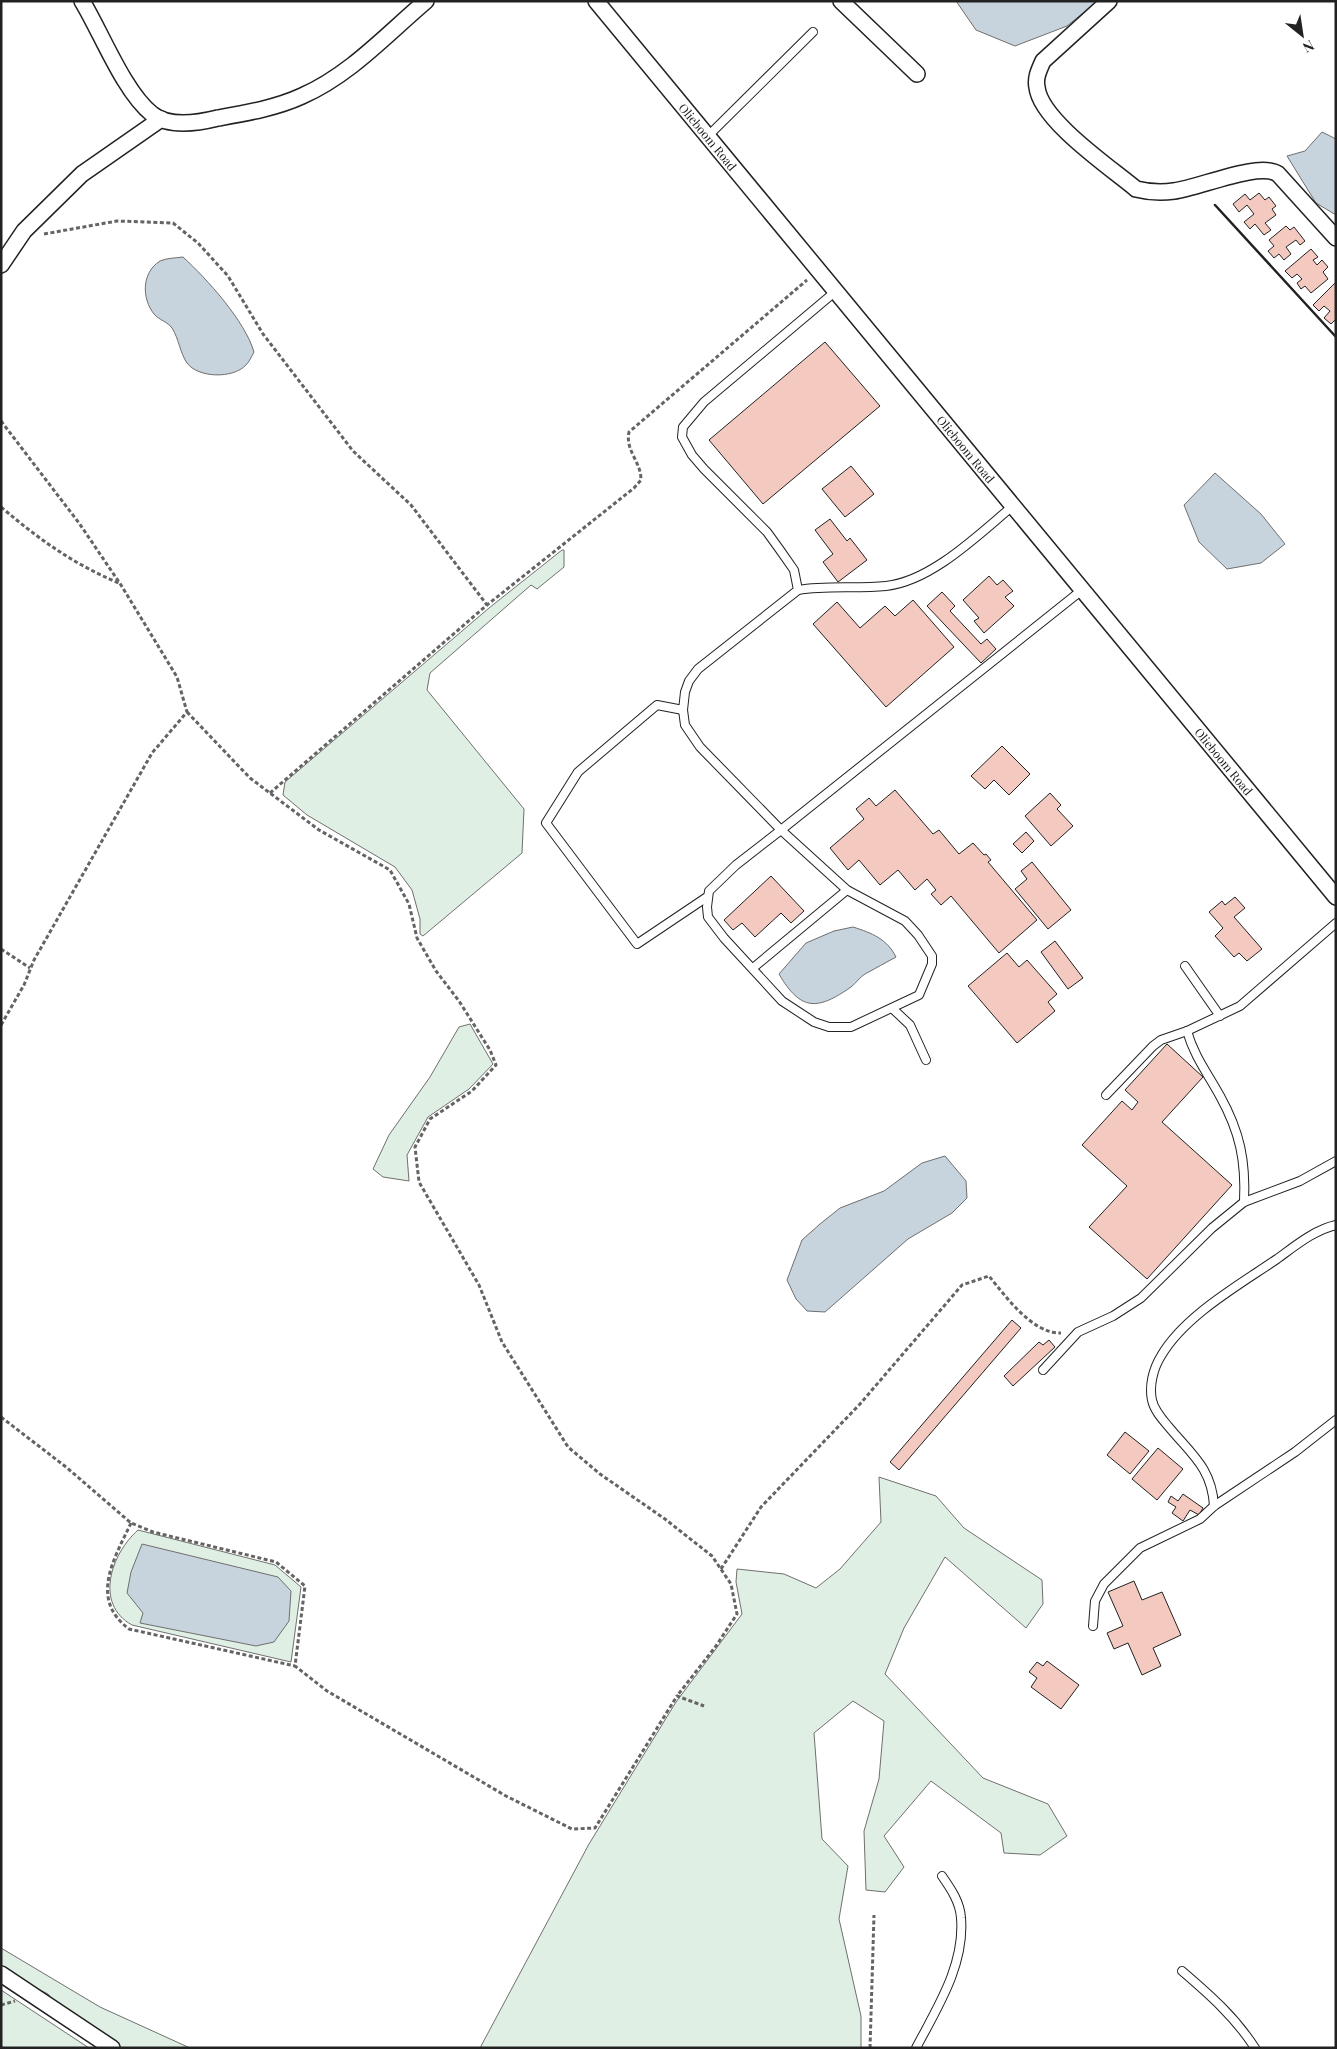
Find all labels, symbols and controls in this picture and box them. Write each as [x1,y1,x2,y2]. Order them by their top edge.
north arrow [1277,10,1327,60]
text: N [1300,36,1318,57]
street label: Olieboom Road [676,100,741,174]
street label: Olieboom Road [933,412,998,486]
street label: Olieboom Road [1191,724,1256,798]

